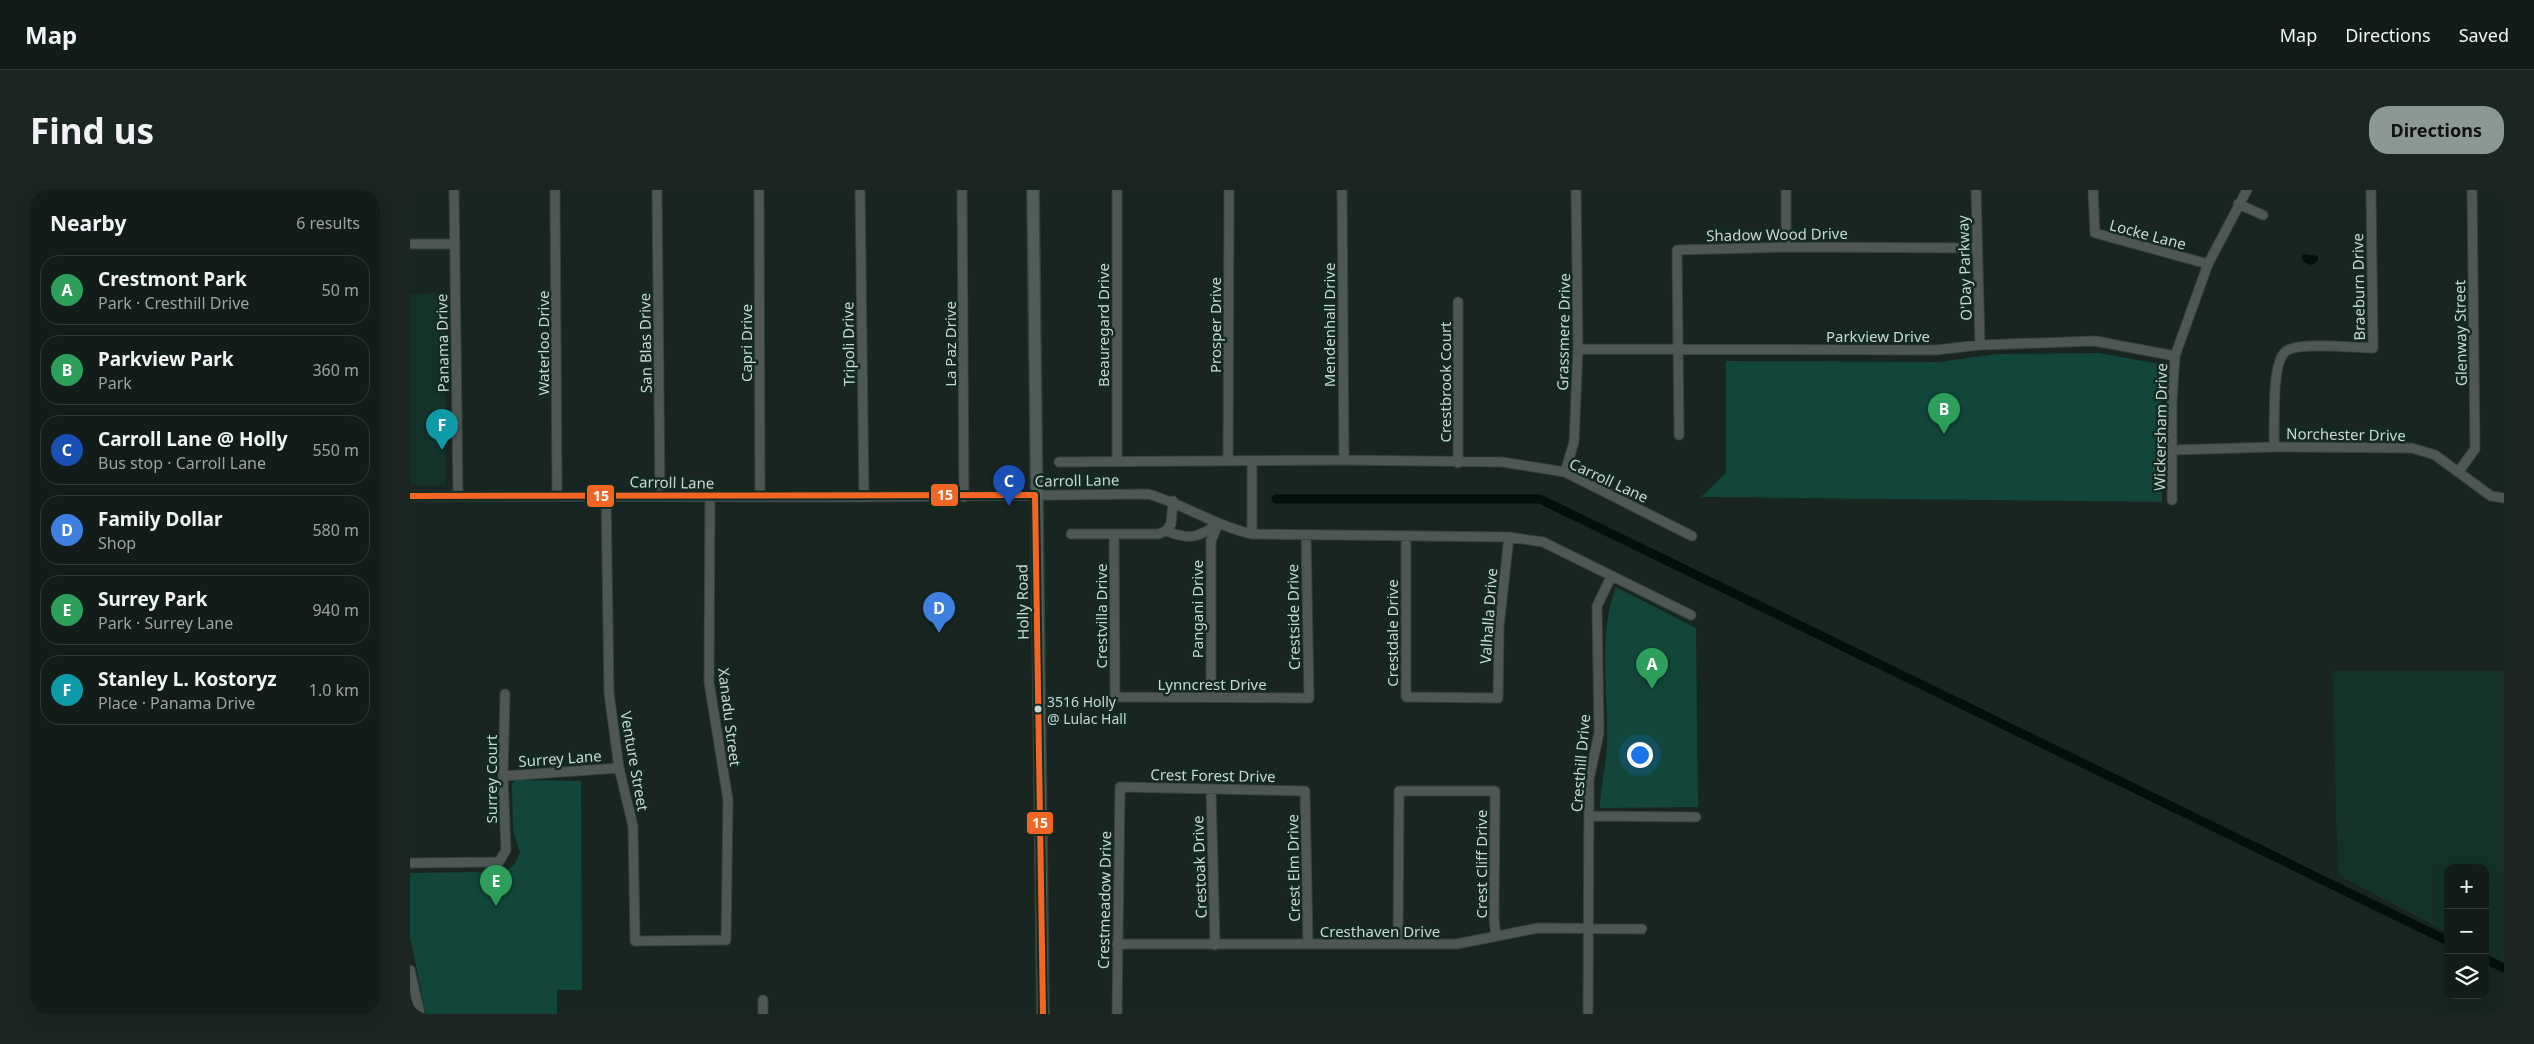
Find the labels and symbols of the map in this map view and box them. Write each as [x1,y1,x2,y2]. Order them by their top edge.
street label: Locke Lane [2107,214,2189,254]
street label: O'Day Parkway [1952,215,1976,321]
street label: Shadow Wood Drive [1706,223,1848,245]
street label: Braeburn Drive [2347,233,2369,341]
street label: Beauregard Drive [1093,263,1113,387]
street label: Mendenhall Drive [1319,263,1339,387]
street label: Grassmere Drive [1552,273,1574,391]
street label: Prosper Drive [1205,277,1225,373]
street label: Glenway Street [2449,279,2471,386]
street label: Waterloo Drive [533,290,553,396]
street label: San Blas Drive [634,293,656,393]
street label: Panama Drive [431,294,453,392]
street label: Tripoli Drive [837,301,859,387]
street label: La Paz Drive [940,301,960,387]
street label: Capri Drive [736,304,756,382]
street label: Crestbrook Court [1435,321,1455,443]
street label: Parkview Drive [1826,326,1930,346]
street label: Wickersham Drive [2149,363,2171,491]
pin: B [1928,393,1960,434]
pin: F [426,409,458,450]
street label: Norchester Drive [2286,423,2406,445]
street label: Carroll Lane [1566,453,1652,507]
pin: C [993,465,1025,506]
street label: Carroll Lane [1034,469,1120,491]
street label: Carroll Lane [629,471,715,493]
line badge: 15 [930,483,959,507]
line badge: 15 [586,484,615,508]
text: 15 [937,485,953,504]
text: 15 [593,486,609,505]
street label: Pangani Drive [1187,560,1207,658]
street label: Crestvilla Drive [1091,563,1111,669]
street label: Holly Road [1011,564,1033,640]
street label: Crestside Drive [1282,564,1304,670]
street label: Valhalla Drive [1475,568,1501,664]
street label: Crestdale Drive [1382,579,1402,687]
pin: D [923,592,955,633]
pin: A [1636,648,1668,689]
street label: Xanadu Street [714,667,746,768]
street label: Lynncrest Drive [1157,674,1267,694]
place label: 3516 Holly @ Lulac Hall [1047,692,1127,728]
marker: 3516 Holly @ Lulac Hall [1033,704,1043,714]
street label: Venture Street [616,709,654,813]
street label: Cresthill Drive [1566,713,1594,813]
street label: Surrey Court [481,734,501,823]
your location [1627,742,1653,768]
street label: Surrey Lane [518,745,602,771]
street label: Crest Forest Drive [1150,764,1276,786]
street label: Crest Cliff Drive [1471,810,1491,918]
line badge: 15 [1026,811,1054,835]
text: 15 [1032,813,1048,832]
street label: Crest Elm Drive [1282,814,1304,922]
street label: Crestoak Drive [1187,815,1211,919]
street label: Crestmeadow Drive [1093,831,1115,969]
pin: E [480,865,512,906]
street label: Cresthaven Drive [1320,921,1440,941]

